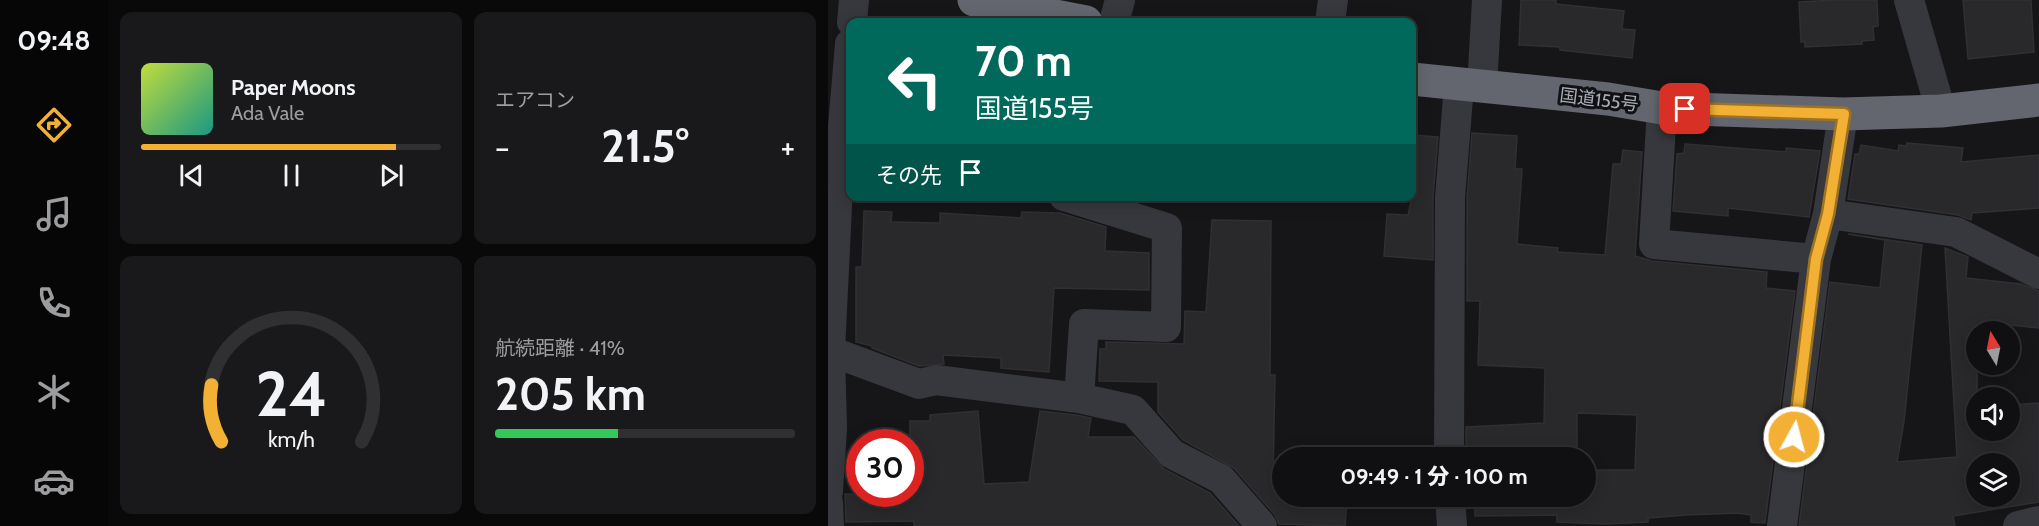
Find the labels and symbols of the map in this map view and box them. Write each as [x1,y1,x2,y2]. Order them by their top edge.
pin [1659,83,1710,134]
street label: 国道155号 [1558,84,1640,116]
north arrow [1966,321,2020,375]
position arrow [1762,405,1826,469]
speed limit sign: 30 [846,429,924,507]

